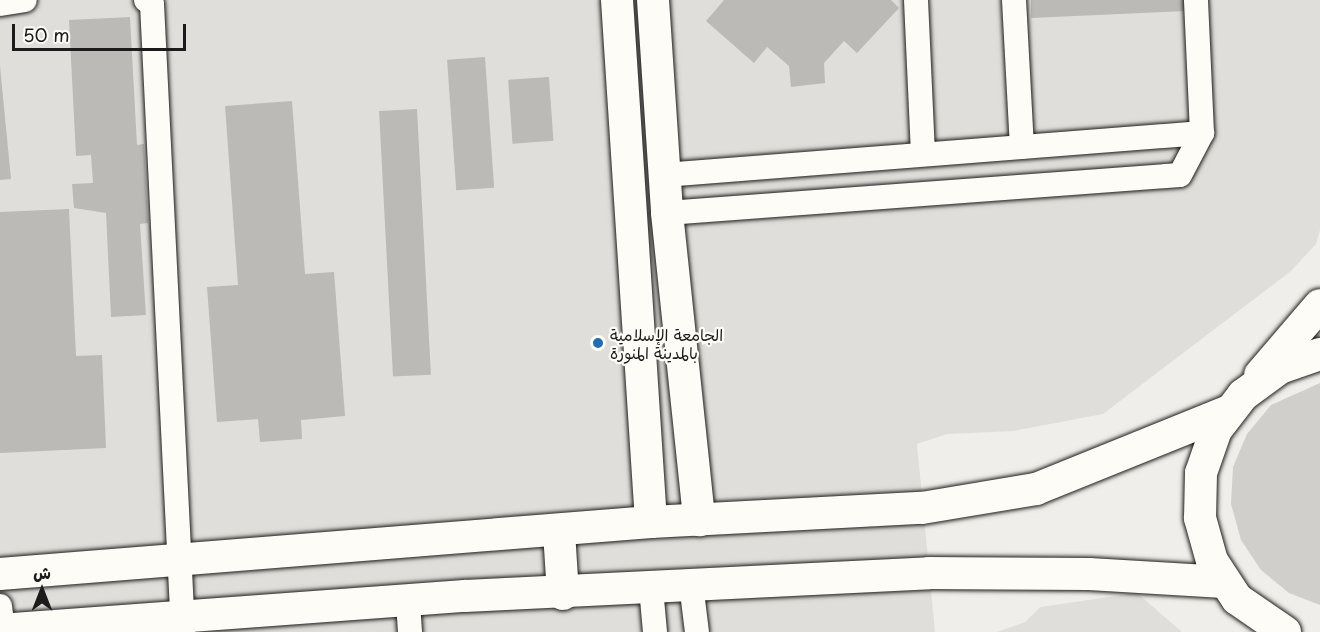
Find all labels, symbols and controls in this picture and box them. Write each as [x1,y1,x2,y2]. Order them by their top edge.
scale bar [15,12,189,50]
text: 50 m [23,21,70,48]
place label: الجامعة الإسلامية بالمدينة المنورة [610,324,723,362]
marker: الجامعة الإسلامية بالمدينة المنورة [591,336,605,350]
north arrow [12,560,72,620]
text: ش [33,560,51,584]

